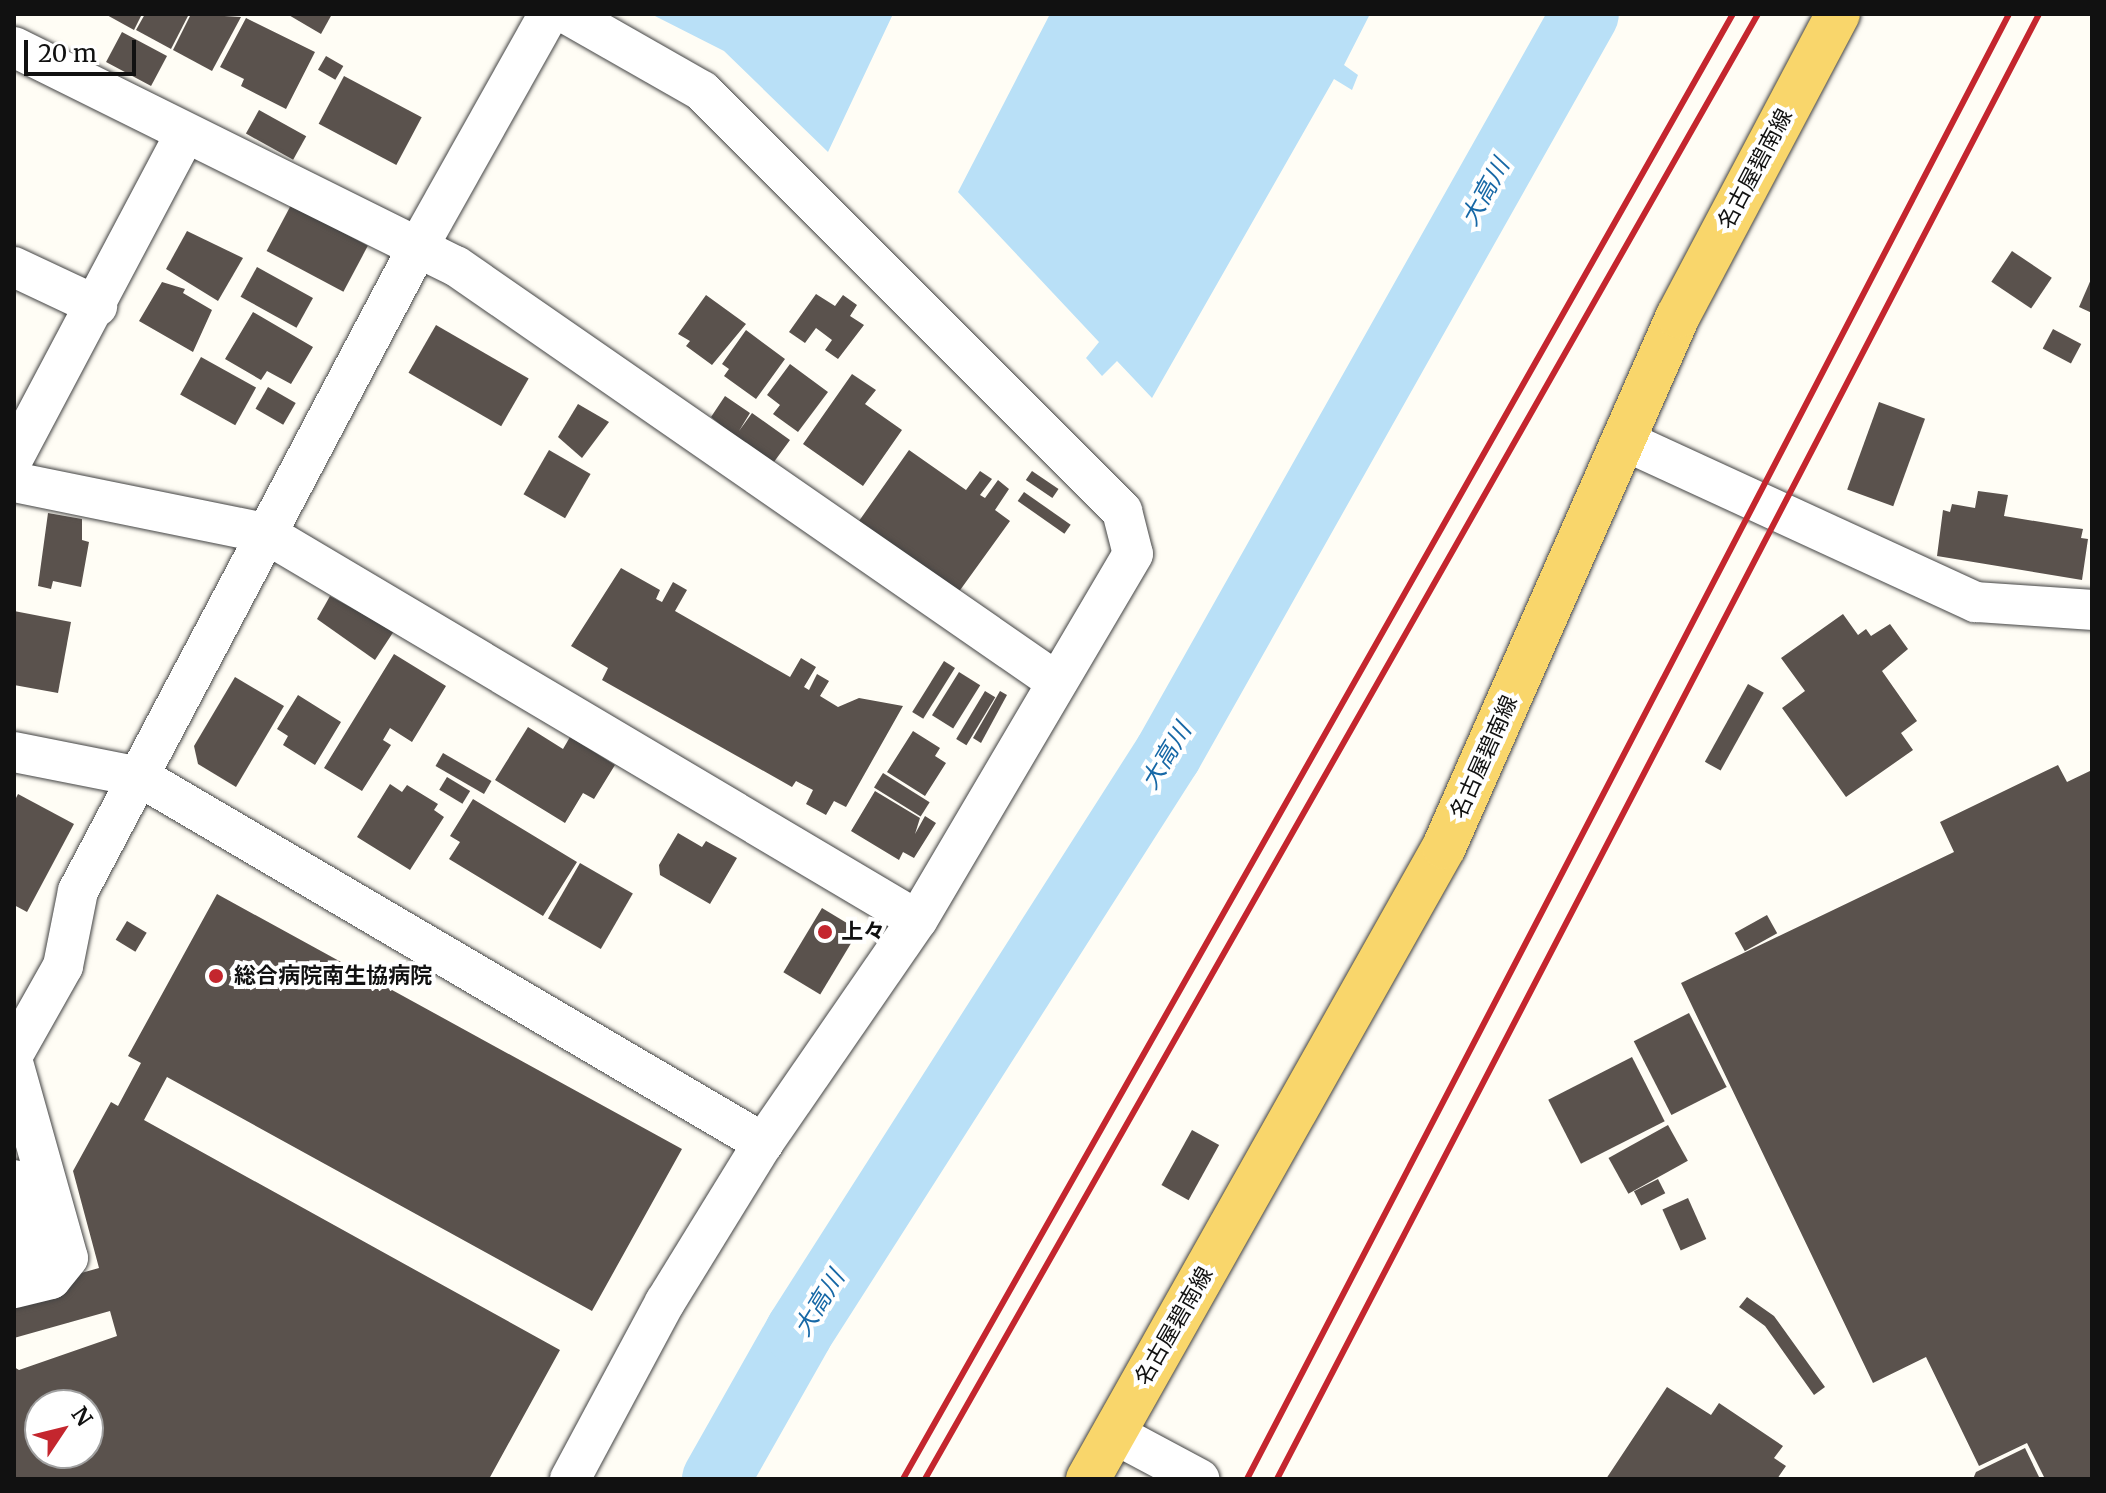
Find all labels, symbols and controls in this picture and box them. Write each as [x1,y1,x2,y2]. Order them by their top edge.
scale bar [28,24,140,74]
text: 20 m [38,38,97,69]
street label: 名古屋碧南線 [1712,105,1798,233]
water label: 大高川 [1455,154,1515,230]
street label: 名古屋碧南線 [1445,691,1523,823]
water label: 大高川 [1135,718,1197,794]
place label: 上々 [841,919,885,945]
marker: 上々 [816,923,834,941]
place label: 総合病院南生協病院 [234,963,432,989]
marker: 総合病院南生協病院 [205,965,227,987]
street label: 名古屋碧南線 [1130,1262,1218,1390]
water label: 大高川 [788,1265,850,1341]
north arrow [24,1389,104,1469]
text: N [66,1401,98,1432]

